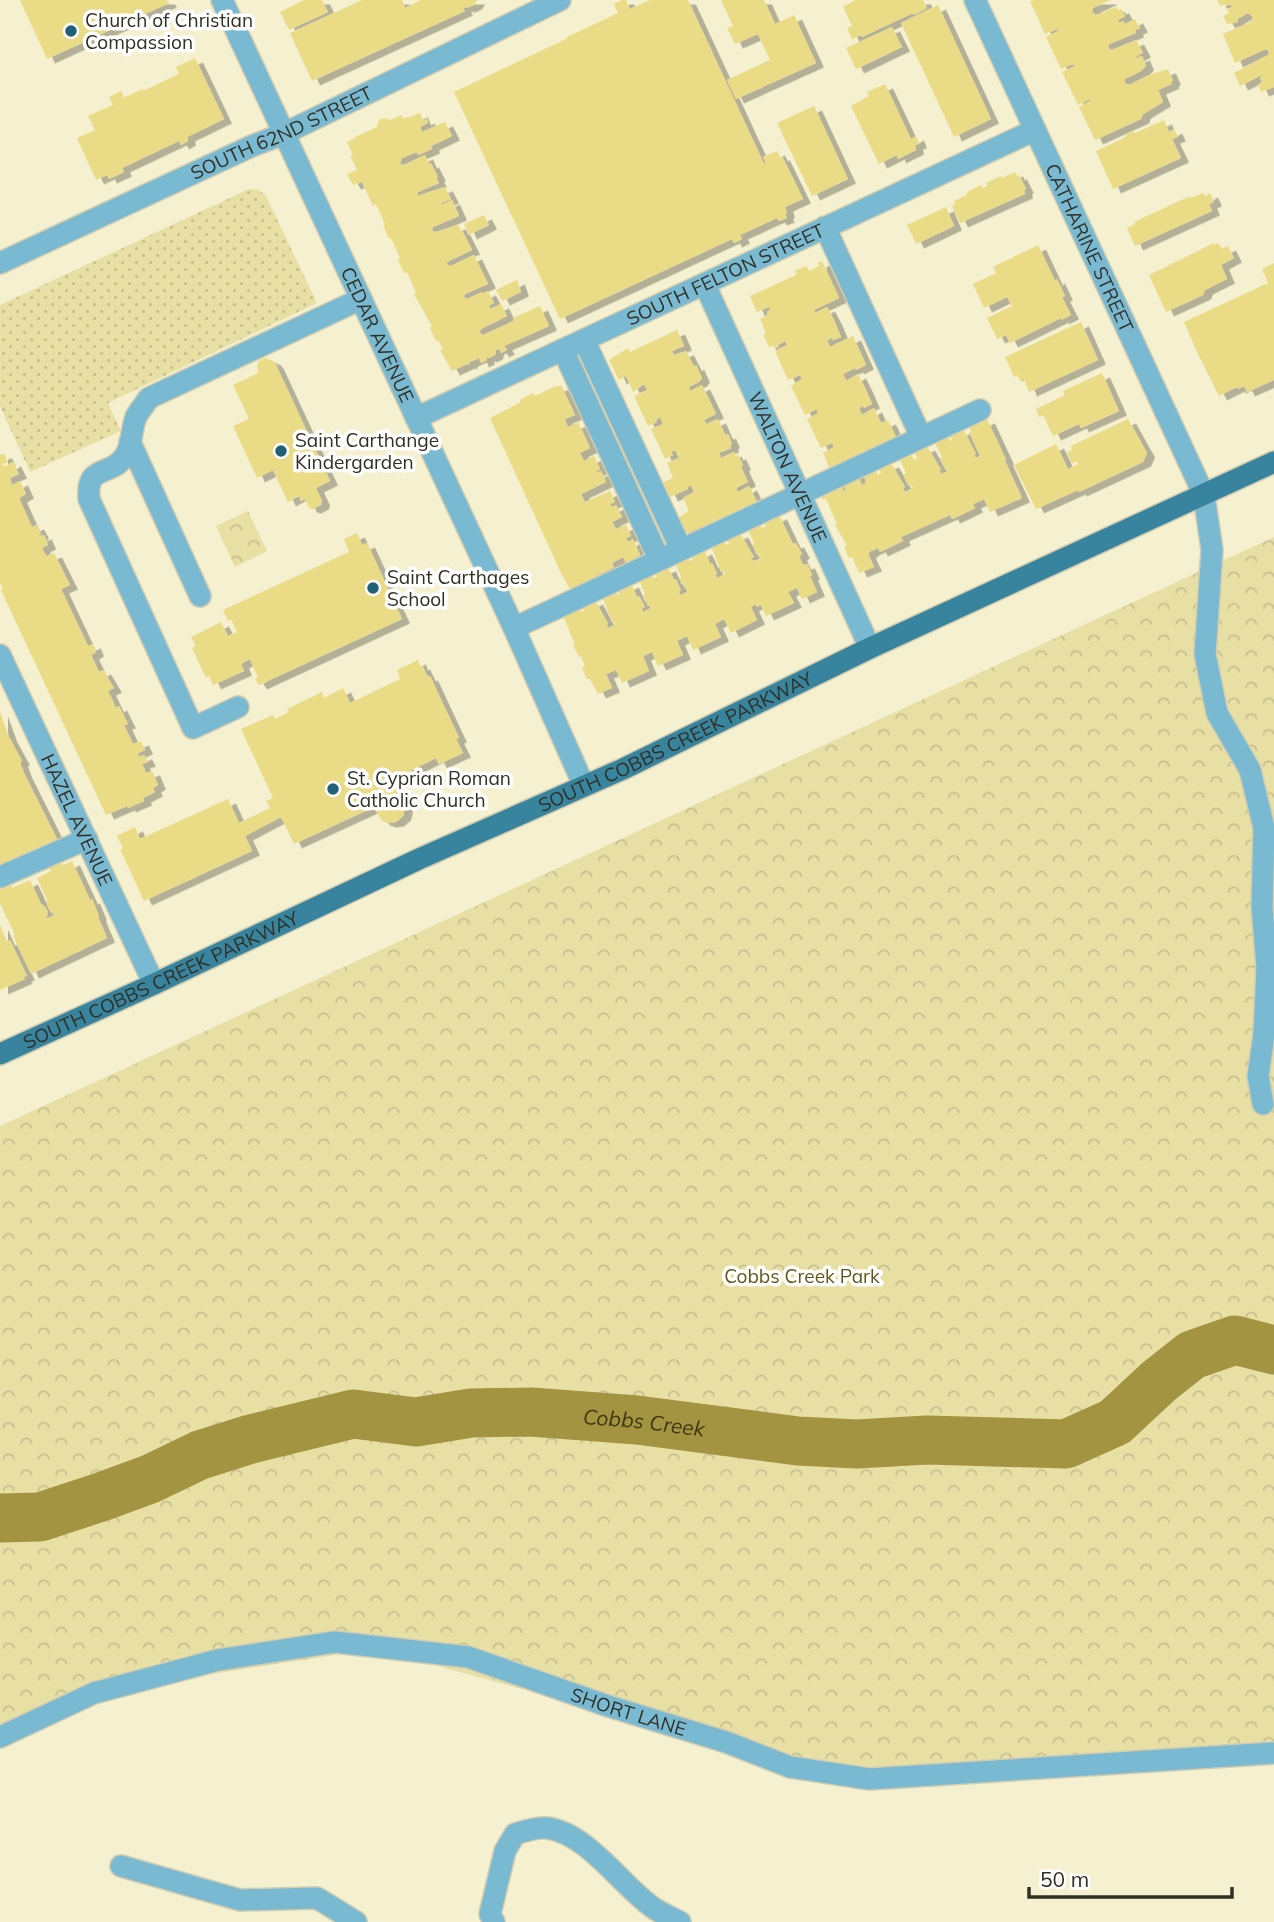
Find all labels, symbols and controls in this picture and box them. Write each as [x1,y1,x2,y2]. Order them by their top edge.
place label: Church of Christian Compassion [85,8,253,54]
marker: Church of Christian Compassion [63,23,79,39]
street label: SOUTH 62ND STREET [187,80,377,185]
street label: CATHARINE STREET [1040,159,1139,337]
street label: SOUTH FELTON STREET [622,218,828,330]
street label: CEDAR AVENUE [336,263,419,406]
street label: WALTON AVENUE [743,388,832,546]
place label: Saint Carthange Kindergarden [295,428,439,474]
marker: Saint Carthange Kindergarden [273,443,289,459]
place label: Saint Carthages School [387,565,529,611]
marker: Saint Carthages School [365,580,381,596]
street label: SOUTH COBBS CREEK PARKWAY [534,666,817,817]
street label: HAZEL AVENUE [36,750,118,890]
place label: St. Cyprian Roman Catholic Church [347,766,511,812]
marker: St. Cyprian Roman Catholic Church [325,781,341,797]
street label: SOUTH COBBS CREEK PARKWAY [19,905,303,1054]
park label: Cobbs Creek Park [724,1264,880,1288]
water label: Cobbs Creek [582,1403,708,1442]
street label: SHORT LANE [568,1682,689,1741]
scale bar [1029,1856,1232,1900]
text: 50 m [1040,1866,1089,1892]

